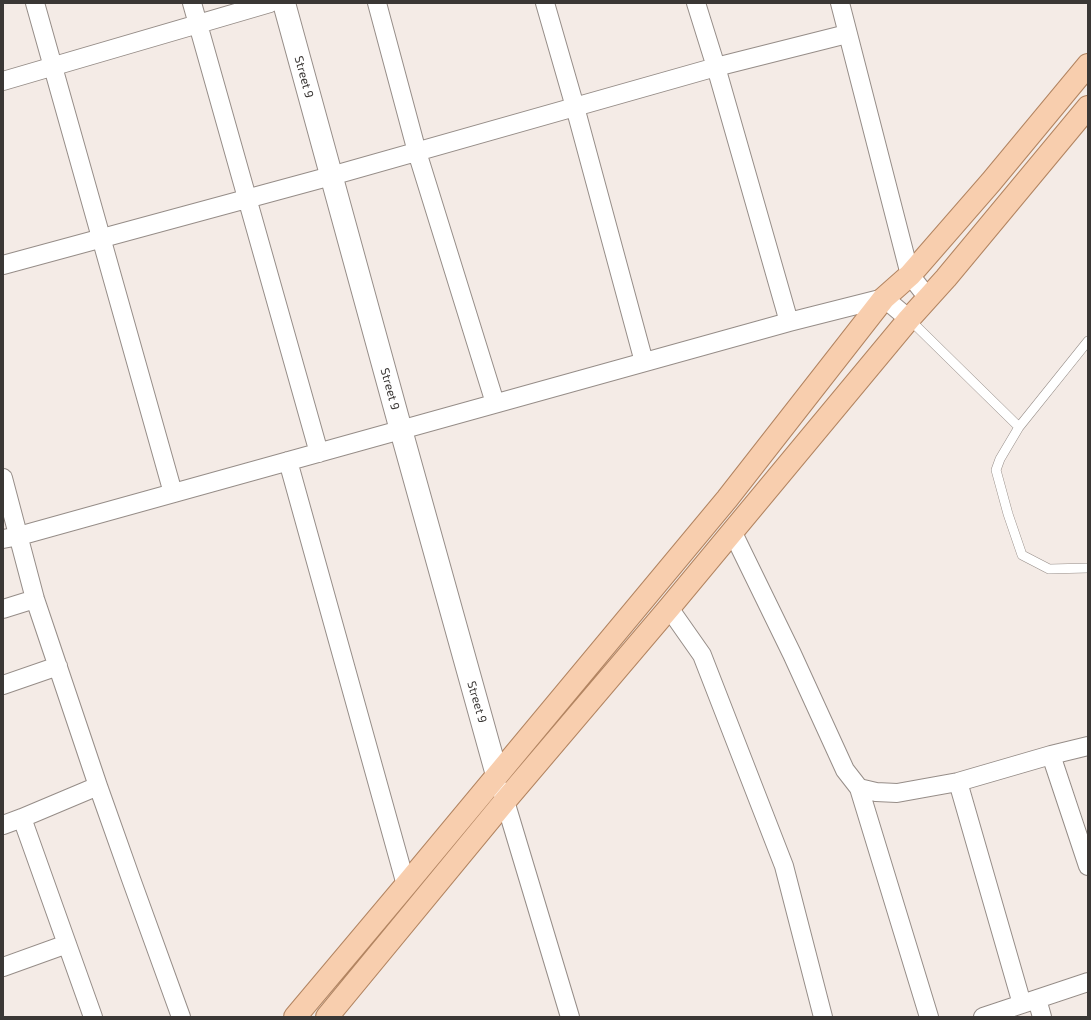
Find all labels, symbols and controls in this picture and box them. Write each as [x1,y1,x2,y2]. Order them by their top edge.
street label: Street 9 [291,54,317,100]
street label: Street 9 [377,366,403,412]
street label: Street 9 [464,679,490,725]

